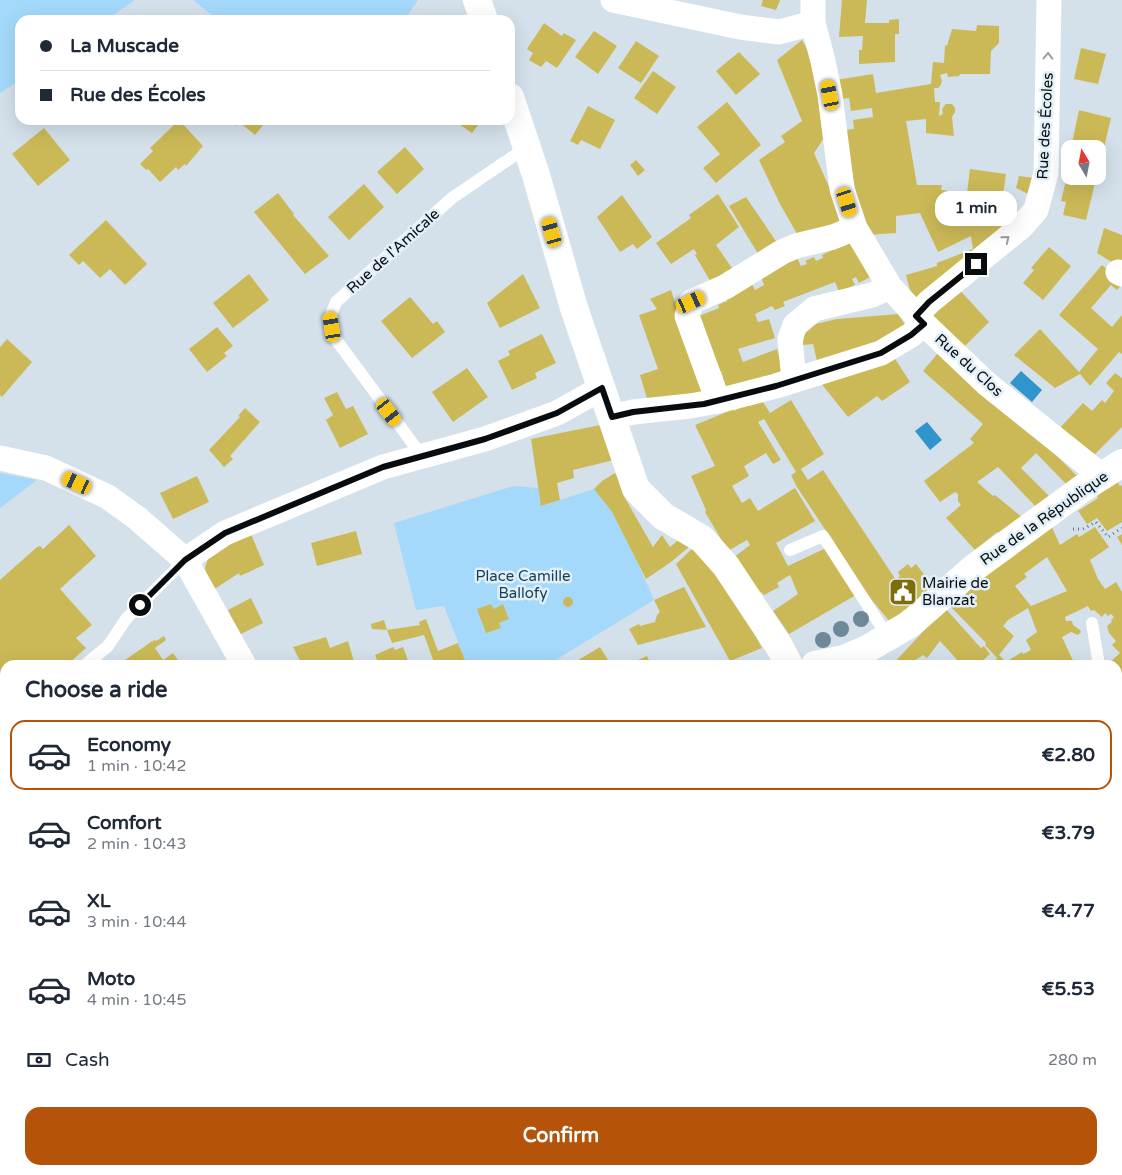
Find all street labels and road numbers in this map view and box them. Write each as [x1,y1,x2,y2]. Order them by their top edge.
street label: Rue des Écoles [1033,72,1057,180]
street label: Rue de l'Amicale [343,205,443,297]
street label: Rue du Clos [931,330,1007,400]
street label: Rue de la République [977,467,1111,569]

